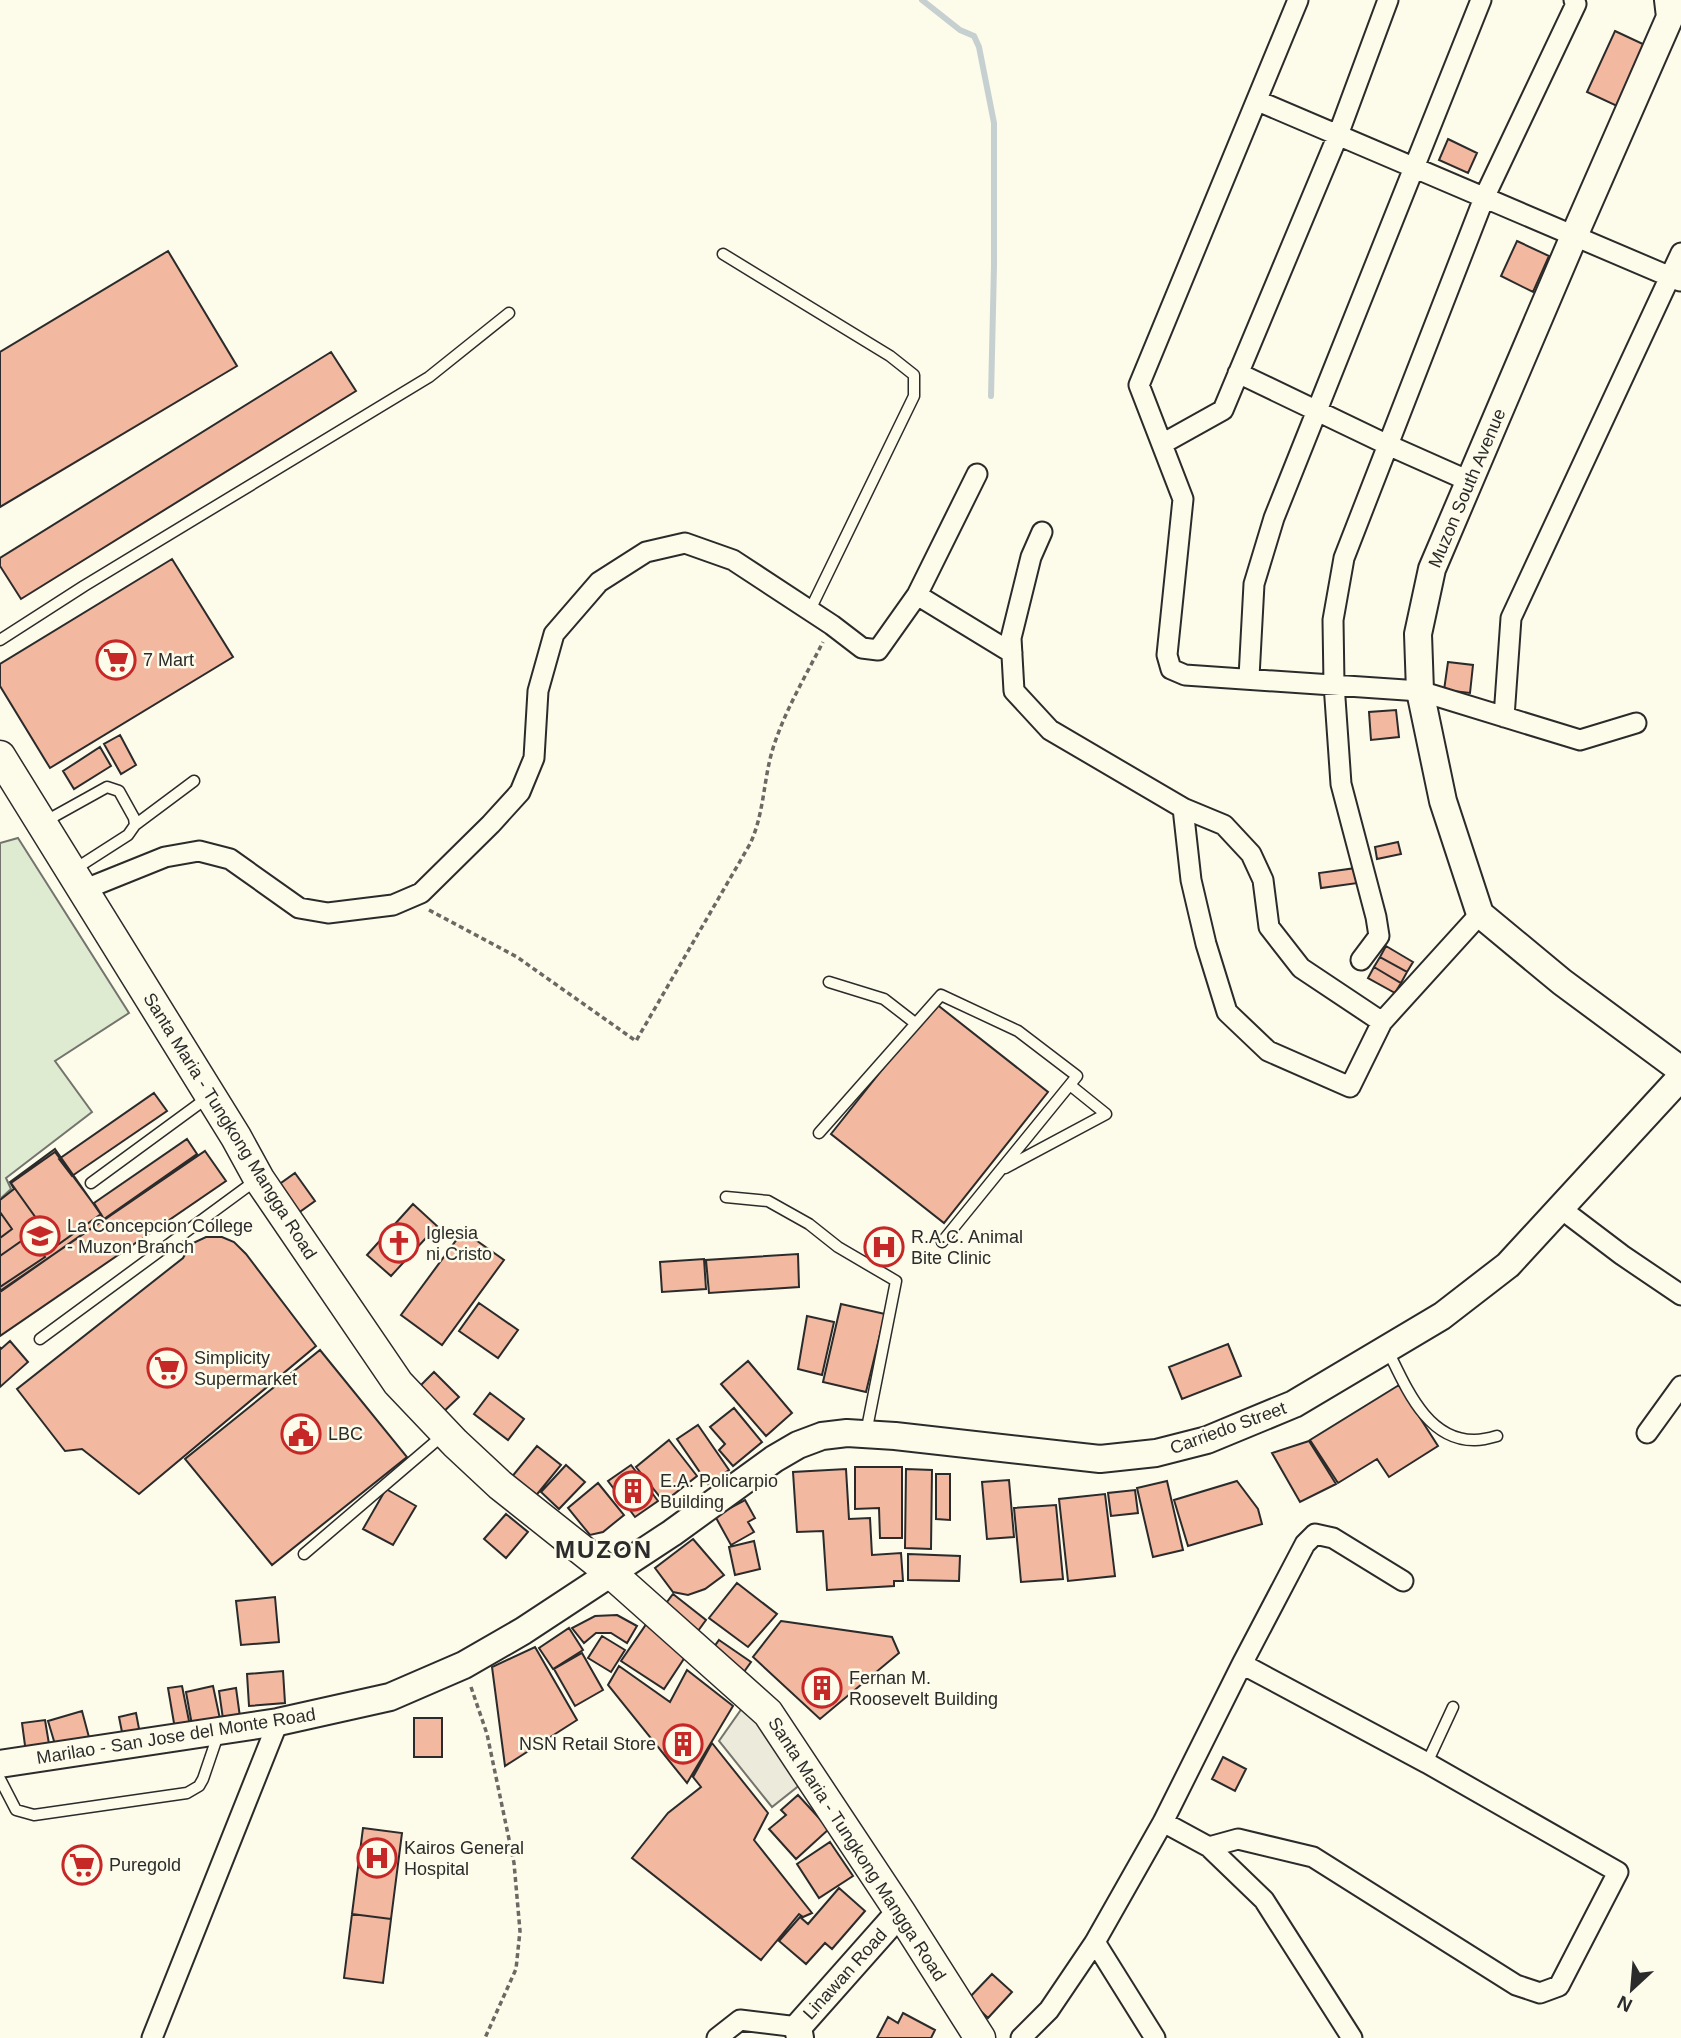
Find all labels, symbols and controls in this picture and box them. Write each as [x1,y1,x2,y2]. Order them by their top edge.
street label: Muzon South Avenue [1424,405,1510,571]
supermarket icon: 7 Mart [95,639,137,681]
place label: 7 Mart [143,650,194,670]
street label: Santa Maria - Tungkong Mangga Road [139,989,321,1263]
school or university icon: La Concepcion College - Muzon Branch [19,1215,61,1257]
place label: La Concepcion College - Muzon Branch [67,1216,253,1257]
church icon: Iglesia ni Cristo [378,1222,420,1264]
place label: Iglesia ni Cristo [426,1223,492,1264]
hospital icon: R.A.C. Animal Bite Clinic [863,1226,905,1268]
place label: R.A.C. Animal Bite Clinic [911,1227,1023,1268]
supermarket icon: Simplicity Supermarket [146,1347,188,1389]
place label: Simplicity Supermarket [194,1348,297,1389]
street label: Carriedo Street [1167,1398,1289,1458]
public building icon: LBC [280,1413,322,1455]
place label: LBC [328,1424,363,1444]
building icon: E.A. Policarpio Building [612,1470,654,1512]
place label: E.A. Policarpio Building [660,1471,778,1512]
district label: MUZON [555,1536,653,1563]
building icon: Fernan M. Roosevelt Building [801,1667,843,1709]
place label: Fernan M. Roosevelt Building [849,1668,998,1709]
street label: Marilao - San Jose del Monte Road [35,1704,317,1768]
street label: Santa Maria - Tungkong Mangga Road [764,1713,950,1985]
building icon: NSN Retail Store [662,1723,704,1765]
place label: NSN Retail Store [519,1734,656,1754]
hospital icon: Kairos General Hospital [356,1837,398,1879]
place label: Kairos General Hospital [404,1838,524,1879]
supermarket icon: Puregold [61,1844,103,1886]
place label: Puregold [109,1855,181,1875]
street label: Linawan Road [799,1925,891,2023]
north arrow [1597,1954,1667,2024]
text: N [1614,1991,1636,2016]

